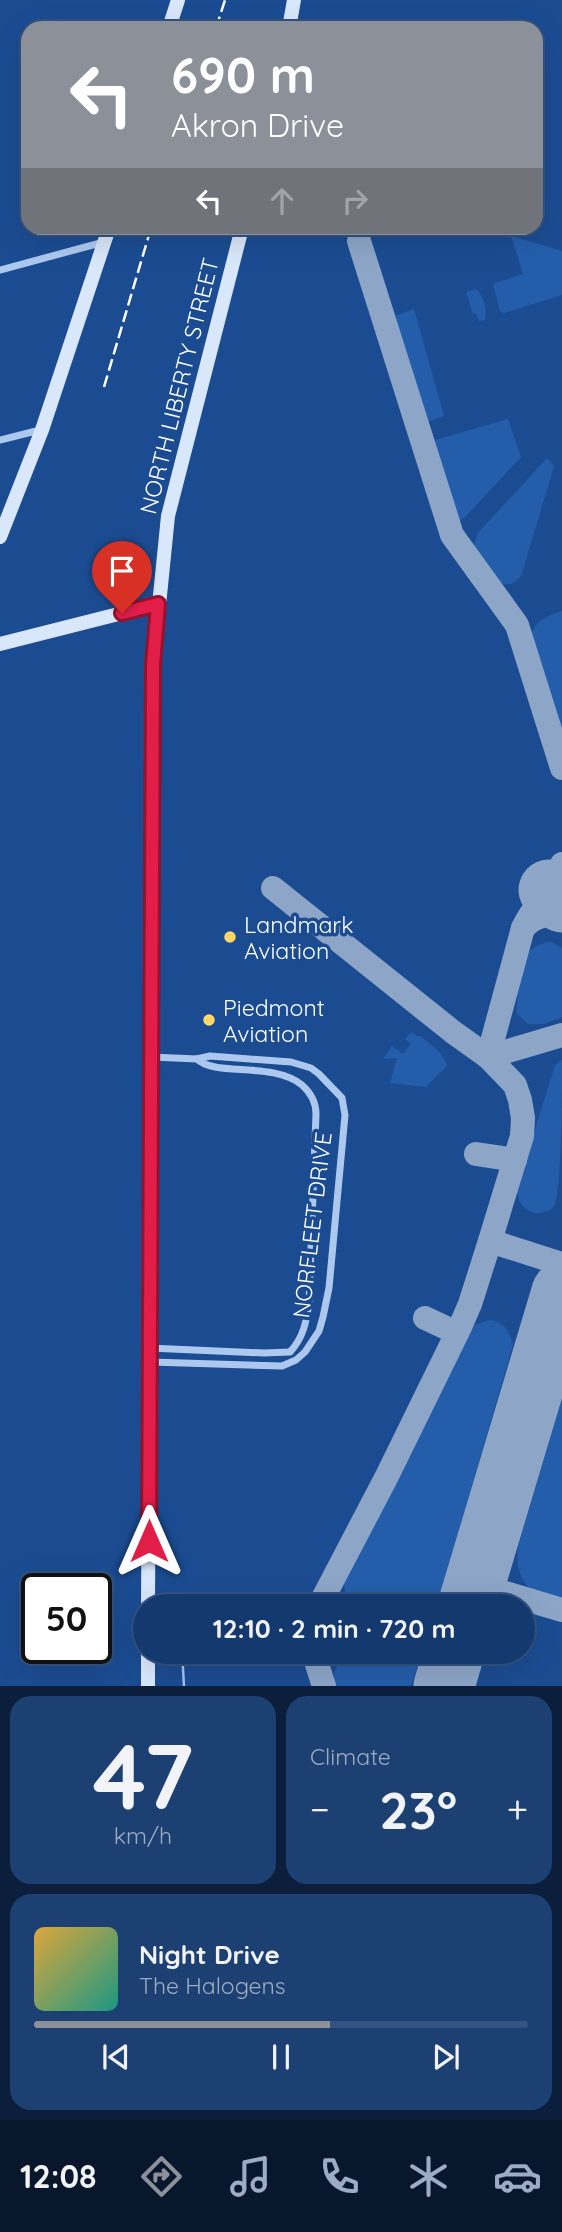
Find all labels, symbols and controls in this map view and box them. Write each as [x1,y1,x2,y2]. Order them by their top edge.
text: 690 m [171,44,315,105]
icon: left [56,49,147,140]
text: Akron Drive [171,105,344,145]
icon: left [190,182,228,220]
icon: ahead [263,182,301,220]
icon: right [336,182,374,220]
street label: NORTH LIBERTY STREET [133,255,225,517]
pin [92,541,152,613]
icon: arrive [103,552,141,590]
place label: Landmark Aviation [244,910,353,965]
marker: Landmark Aviation [222,929,238,945]
place label: Piedmont Aviation [223,993,325,1048]
marker: Piedmont Aviation [201,1012,217,1028]
street label: NORFLEET DRIVE [286,1130,338,1320]
position arrow [112,1504,186,1578]
speed limit sign: 50 [21,1573,112,1664]
text: 12:10 · 2 min · 720 m [213,1612,455,1645]
text: 47 [93,1718,193,1832]
text: Climate [310,1742,391,1771]
text: 23° [379,1777,457,1842]
text: − [310,1785,330,1833]
text: + [507,1785,528,1833]
text: km/h [114,1821,172,1850]
text: Night Drive [139,1938,280,1971]
text: The Halogens [139,1971,286,2000]
icon: previous [97,2038,135,2076]
icon: pause [262,2038,300,2076]
icon: next [427,2038,465,2076]
icon: directions [137,2152,186,2201]
icon: music [226,2152,275,2201]
icon: phone [315,2152,364,2201]
icon: climate [404,2152,453,2201]
icon: car [493,2152,542,2201]
text: 12:08 [20,2156,97,2196]

